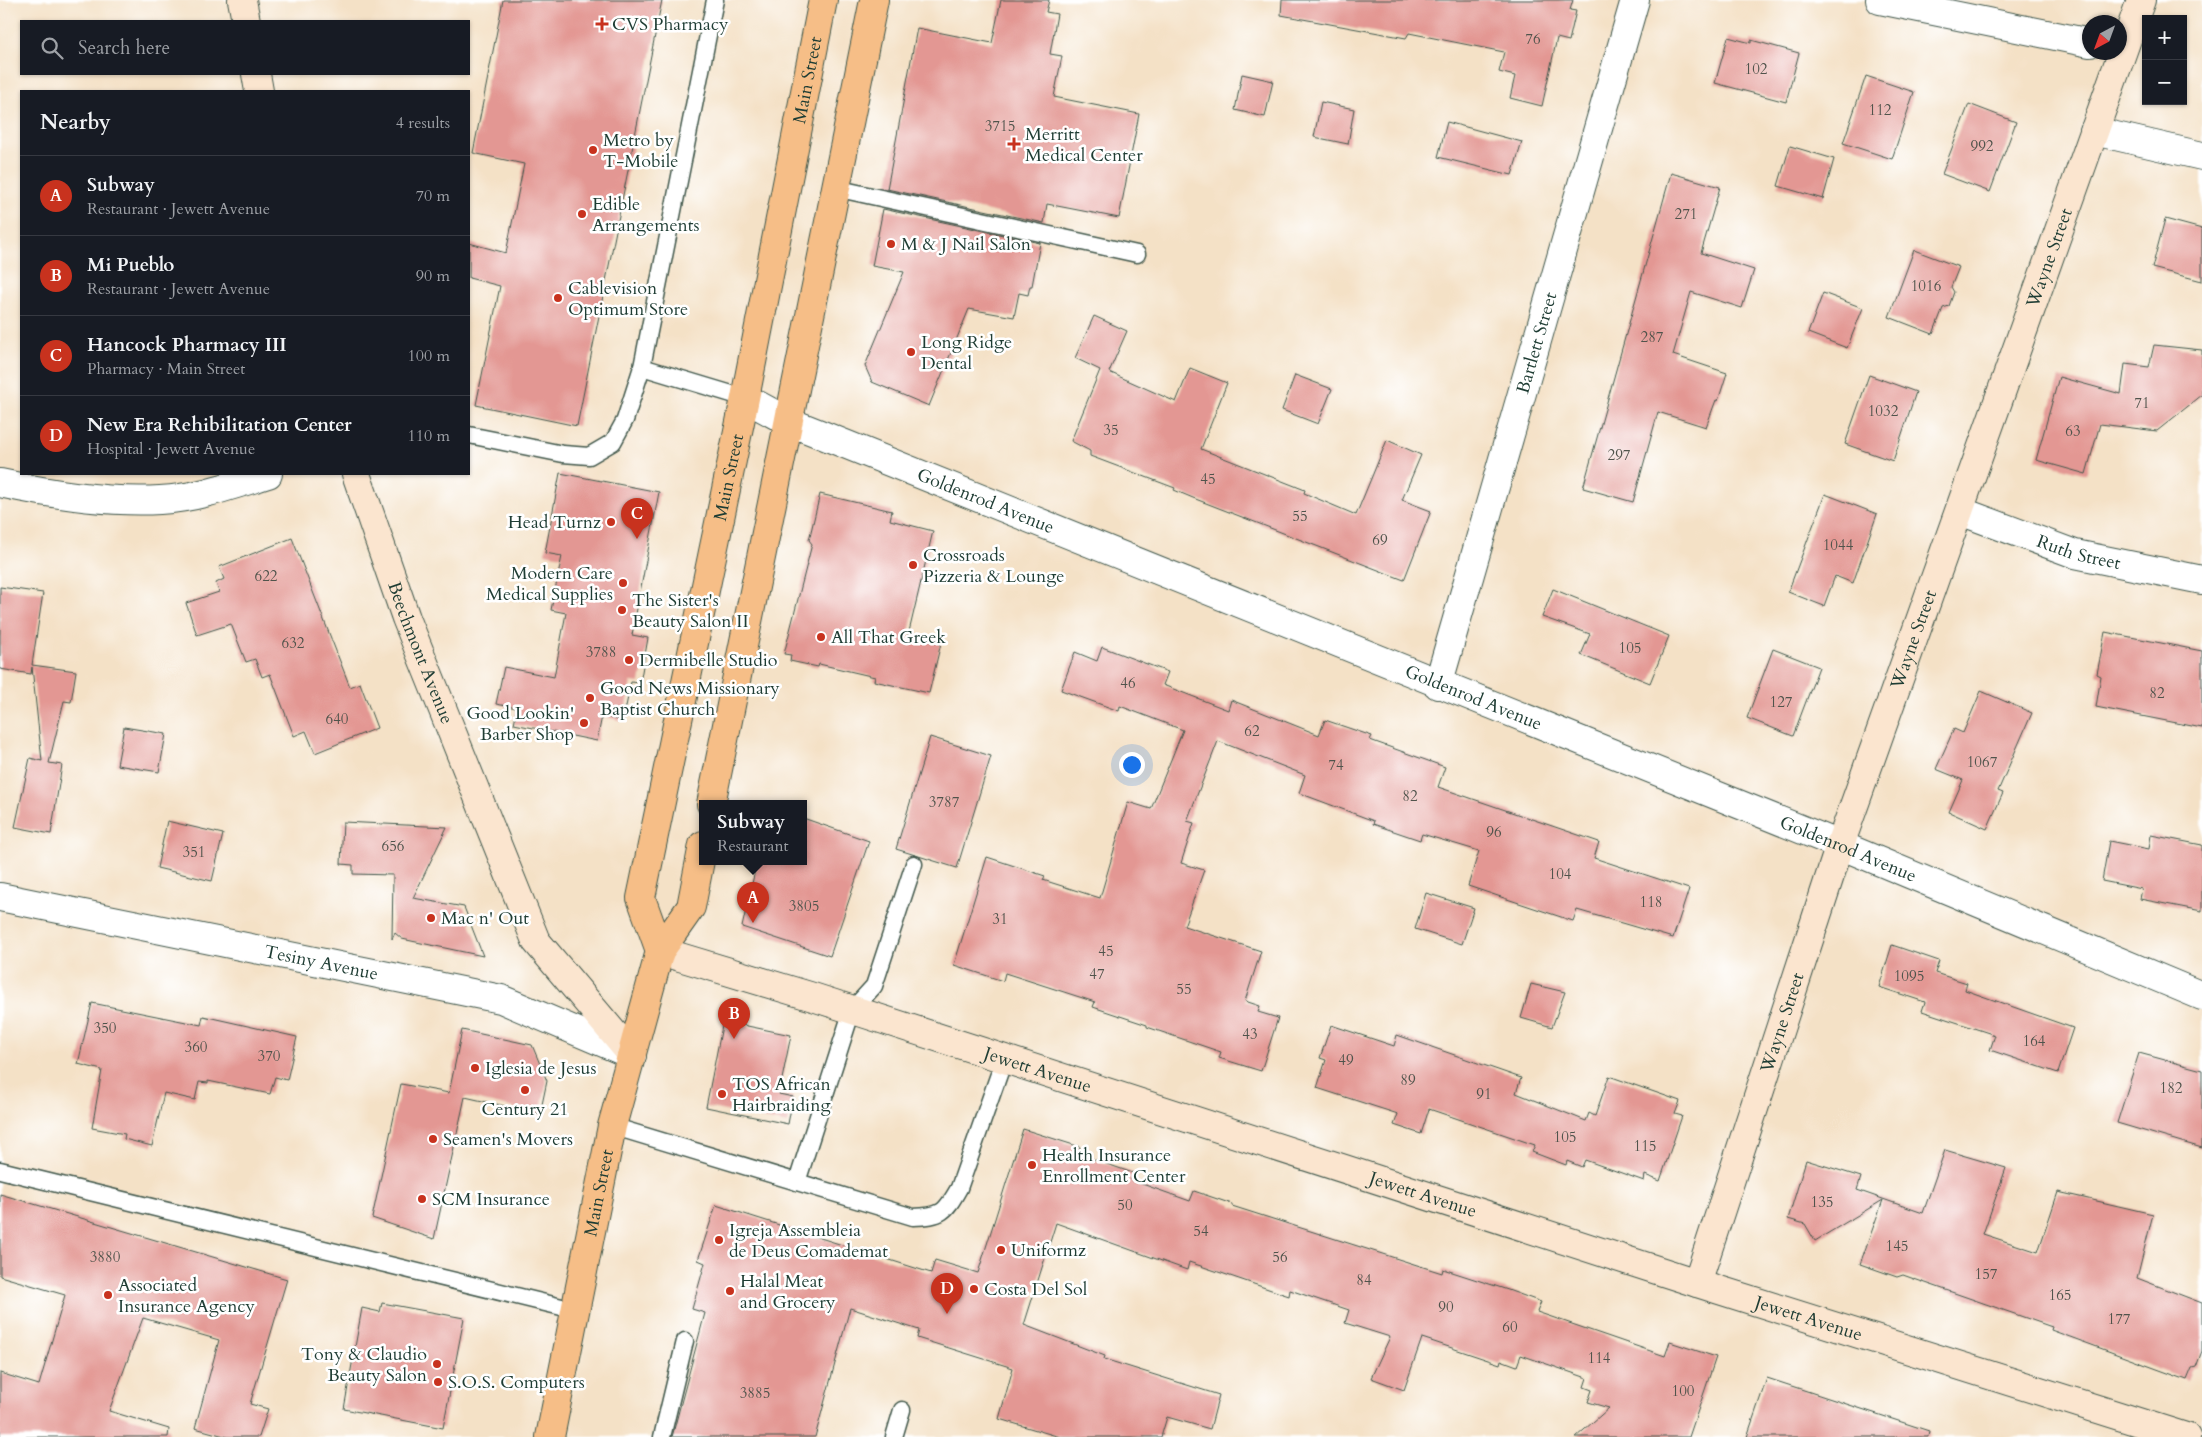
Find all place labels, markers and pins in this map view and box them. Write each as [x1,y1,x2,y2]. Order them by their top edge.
place label: CVS Pharmacy [612,12,729,37]
marker: CVS Pharmacy [596,18,608,30]
place label: Merritt Medical Center [1025,122,1143,168]
place label: Metro by T-Mobile [603,128,678,174]
marker: Merritt Medical Center [1007,137,1021,151]
marker: Metro by T-Mobile [587,144,599,156]
place label: Edible Arrangements [592,192,700,238]
marker: Edible Arrangements [576,208,588,220]
place label: M & J Nail Salon [901,232,1032,257]
marker: M & J Nail Salon [885,238,897,250]
place label: Cablevision Optimum Store [568,276,688,322]
marker: Cablevision Optimum Store [552,292,564,304]
place label: Long Ridge Dental [921,330,1012,376]
marker: Long Ridge Dental [905,346,917,358]
pin: C [621,498,653,539]
place label: Head Turnz [508,510,601,535]
marker: Head Turnz [605,516,617,528]
place label: Crossroads Pizzeria & Lounge [923,543,1064,589]
marker: Crossroads Pizzeria & Lounge [907,559,919,571]
place label: Modern Care Medical Supplies [486,561,613,607]
marker: Modern Care Medical Supplies [617,577,629,589]
place label: The Sister's Beauty Salon II [632,588,749,634]
marker: The Sister's Beauty Salon II [616,604,628,616]
place label: All That Greek [831,625,946,650]
marker: All That Greek [815,631,827,643]
place label: Dermibelle Studio [639,648,778,673]
marker: Dermibelle Studio [623,654,635,666]
place label: Good News Missionary Baptist Church [600,676,780,722]
marker: Good News Missionary Baptist Church [584,692,596,704]
place label: Good Lookin' Barber Shop [467,701,574,747]
marker: Good Lookin' Barber Shop [578,717,590,729]
pin: A [737,882,769,923]
place label: Mac n' Out [441,906,529,931]
marker: Mac n' Out [425,912,437,924]
pin: B [718,998,750,1039]
place label: Iglesia de Jesus [485,1056,596,1081]
marker: Iglesia de Jesus [469,1062,481,1074]
place label: TOS African Hairbraiding [732,1072,832,1118]
marker: Century 21 [519,1084,531,1096]
marker: TOS African Hairbraiding [716,1088,728,1100]
place label: Century 21 [481,1097,569,1122]
place label: Seamen's Movers [443,1127,573,1152]
marker: Seamen's Movers [427,1133,439,1145]
place label: Health Insurance Enrollment Center [1042,1143,1186,1189]
marker: Health Insurance Enrollment Center [1026,1159,1038,1171]
place label: SCM Insurance [432,1187,550,1212]
marker: SCM Insurance [416,1193,428,1205]
place label: Igreja Assembleia de Deus Comademat [729,1218,888,1264]
marker: Igreja Assembleia de Deus Comademat [713,1234,725,1246]
place label: Uniformz [1011,1238,1086,1263]
marker: Uniformz [995,1244,1007,1256]
place label: Halal Meat and Grocery [740,1269,836,1315]
place label: Associated Insurance Agency [118,1273,256,1319]
pin: D [931,1273,963,1314]
place label: Costa Del Sol [984,1277,1088,1302]
marker: Costa Del Sol [968,1283,980,1295]
marker: Halal Meat and Grocery [724,1285,736,1297]
marker: Associated Insurance Agency [102,1289,114,1301]
place label: Tony & Claudio Beauty Salon [301,1342,428,1388]
marker: Tony & Claudio Beauty Salon [431,1358,443,1370]
place label: S.O.S. Computers [448,1370,585,1395]
marker: S.O.S. Computers [432,1376,444,1388]

